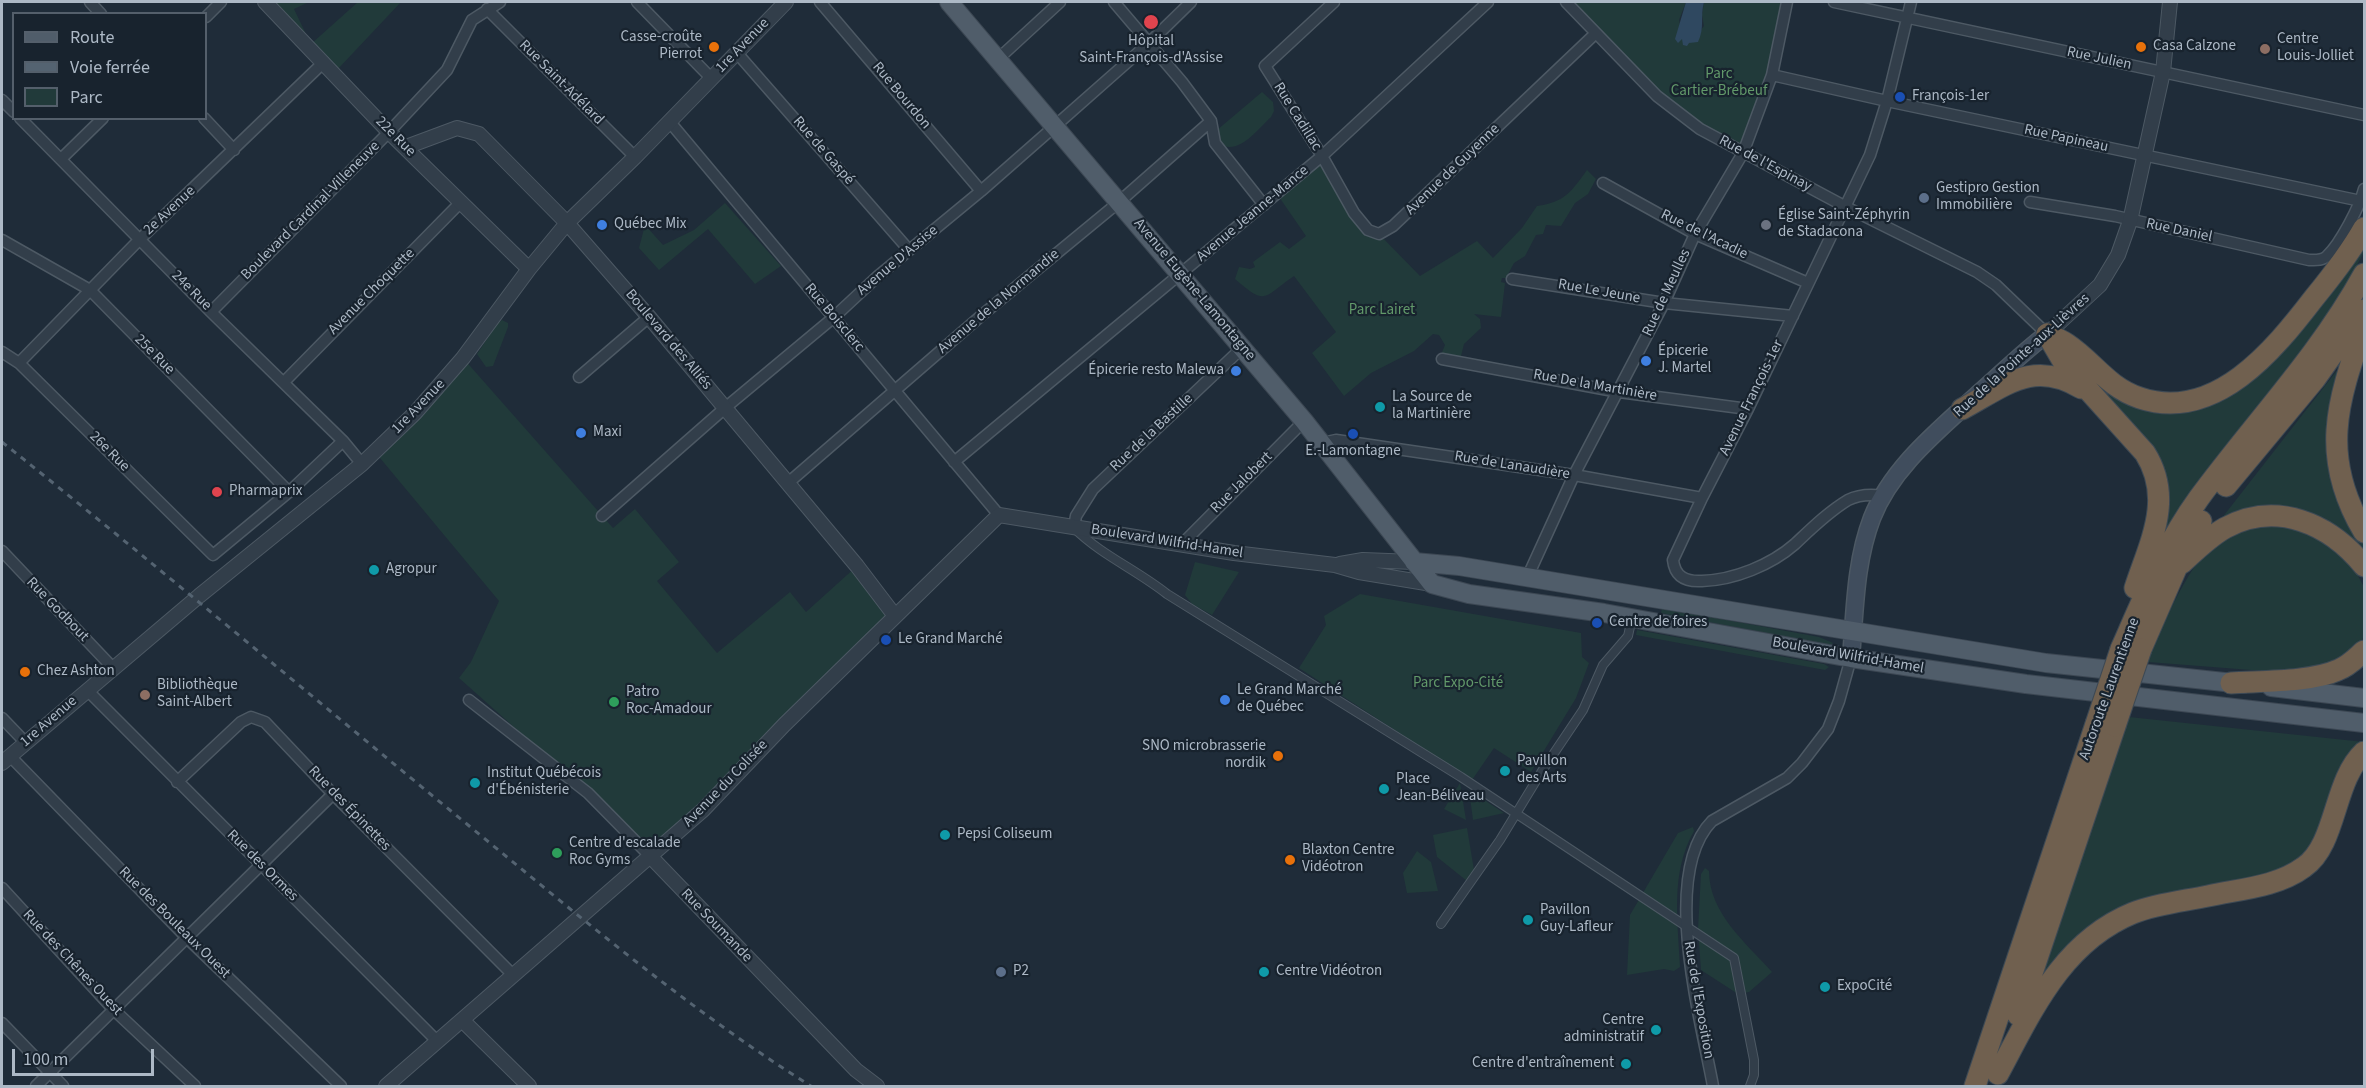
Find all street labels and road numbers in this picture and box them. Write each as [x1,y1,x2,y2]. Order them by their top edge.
street label: 1re Avenue [712,15,774,77]
street label: Rue Saint-Adélard [515,37,607,129]
street label: Rue Julien [2065,43,2133,75]
street label: Rue Bourdon [868,59,934,133]
street label: Rue Cadillac [1269,79,1325,155]
street label: 22e Rue [371,113,419,161]
street label: Rue de Gaspé [788,113,858,189]
street label: Avenue de Guyenne [1402,121,1504,219]
street label: Rue Papineau [2022,121,2110,157]
street label: Rue de l'Espinay [1716,132,1814,196]
street label: Boulevard Cardinal-Villeneuve [238,138,384,284]
street label: Avenue Jeanne-Mance [1193,162,1313,266]
street label: 2e Avenue [140,183,200,239]
street label: Rue de l'Acadie [1658,206,1750,264]
street label: Avenue Eugène-Lamontagne [1129,215,1259,365]
street label: Rue Daniel [2144,215,2214,247]
street label: Avenue D'Assise [854,222,942,300]
street label: Avenue Choquette [325,245,419,339]
street label: Avenue de la Normandie [935,246,1063,358]
street label: Rue de Meulles [1639,247,1695,339]
street label: 24e Rue [167,267,215,315]
street label: Rue Le Jeune [1557,276,1641,308]
street label: Rue Boisclerc [800,280,868,356]
street label: Boulevard des Alliés [621,286,715,394]
street label: Rue de la Pointe-aux-Lièvres [1950,290,2094,422]
street label: 25e Rue [130,331,178,379]
street label: Avenue François-1er [1716,337,1788,459]
street label: Rue De la Martinière [1532,366,1658,406]
street label: 1re Avenue [388,376,450,438]
street label: Rue de la Bastille [1107,390,1197,476]
street label: 26e Rue [85,428,133,476]
street label: Rue Jalobert [1207,448,1277,518]
street label: Rue de Lanaudière [1453,448,1571,484]
street label: Boulevard Wilfrid-Hamel [1090,521,1244,563]
street label: Rue Godbout [22,574,92,646]
street label: Autoroute Laurentienne [2076,616,2144,762]
street label: Boulevard Wilfrid-Hamel [1771,634,1925,678]
street label: 1re Avenue [17,693,81,751]
street label: Avenue du Colisée [680,737,772,831]
street label: Rue des Épinettes [304,763,394,855]
street label: Rue des Ormes [223,827,301,905]
street label: Rue des Bouleaux Ouest [114,863,234,983]
street label: Rue Soumande [676,885,756,967]
street label: Rue des Chênes Ouest [18,906,126,1020]
street label: Rue de l'Exposition [1679,940,1717,1060]

